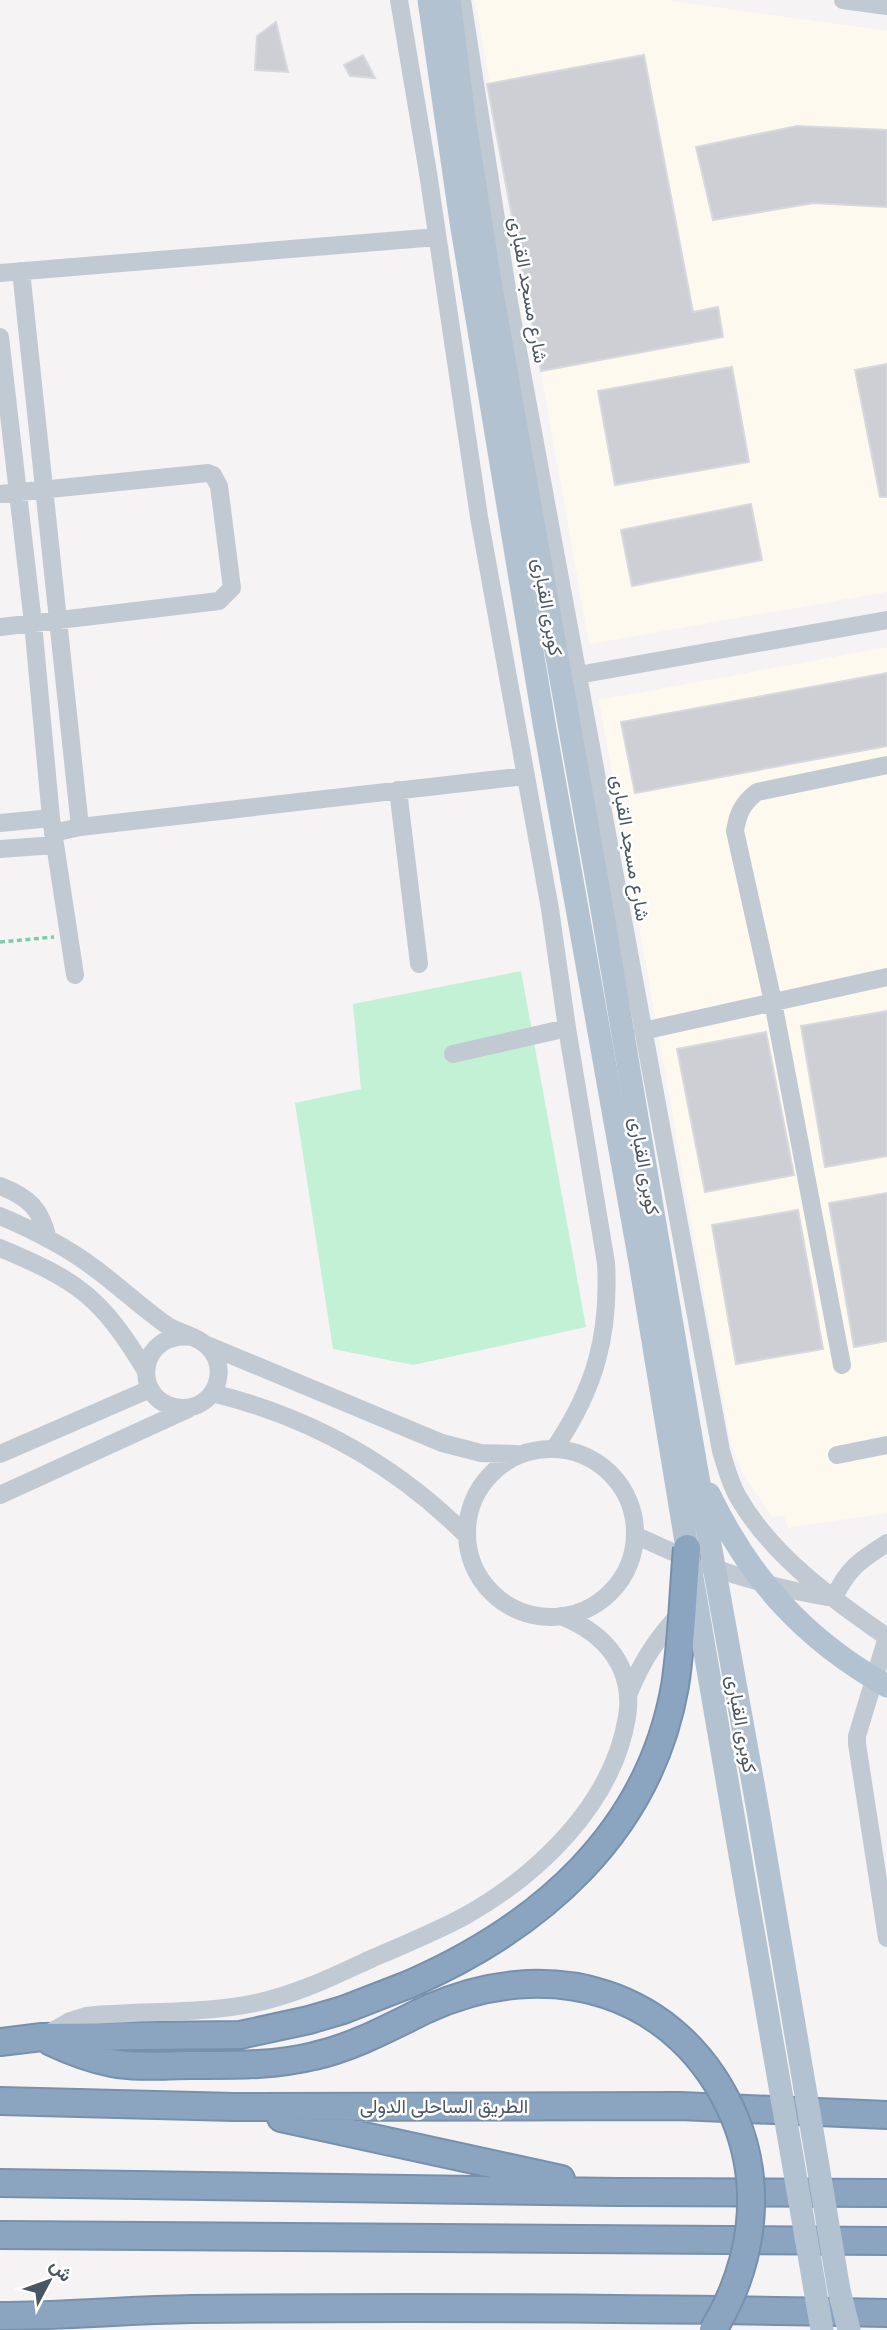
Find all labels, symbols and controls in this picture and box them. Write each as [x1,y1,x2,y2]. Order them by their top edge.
street label: شارع مسجد القبارى [503,215,554,365]
street label: كوبرى القبارى [528,556,568,658]
street label: شارع مسجد القبارى [605,773,656,923]
street label: كوبرى القبارى [625,1115,665,1217]
street label: كوبرى القبارى [722,1673,762,1775]
street label: الطريق الساحلى الدولى [360,2094,528,2118]
north arrow [14,2246,84,2316]
text: ش [45,2253,78,2286]

